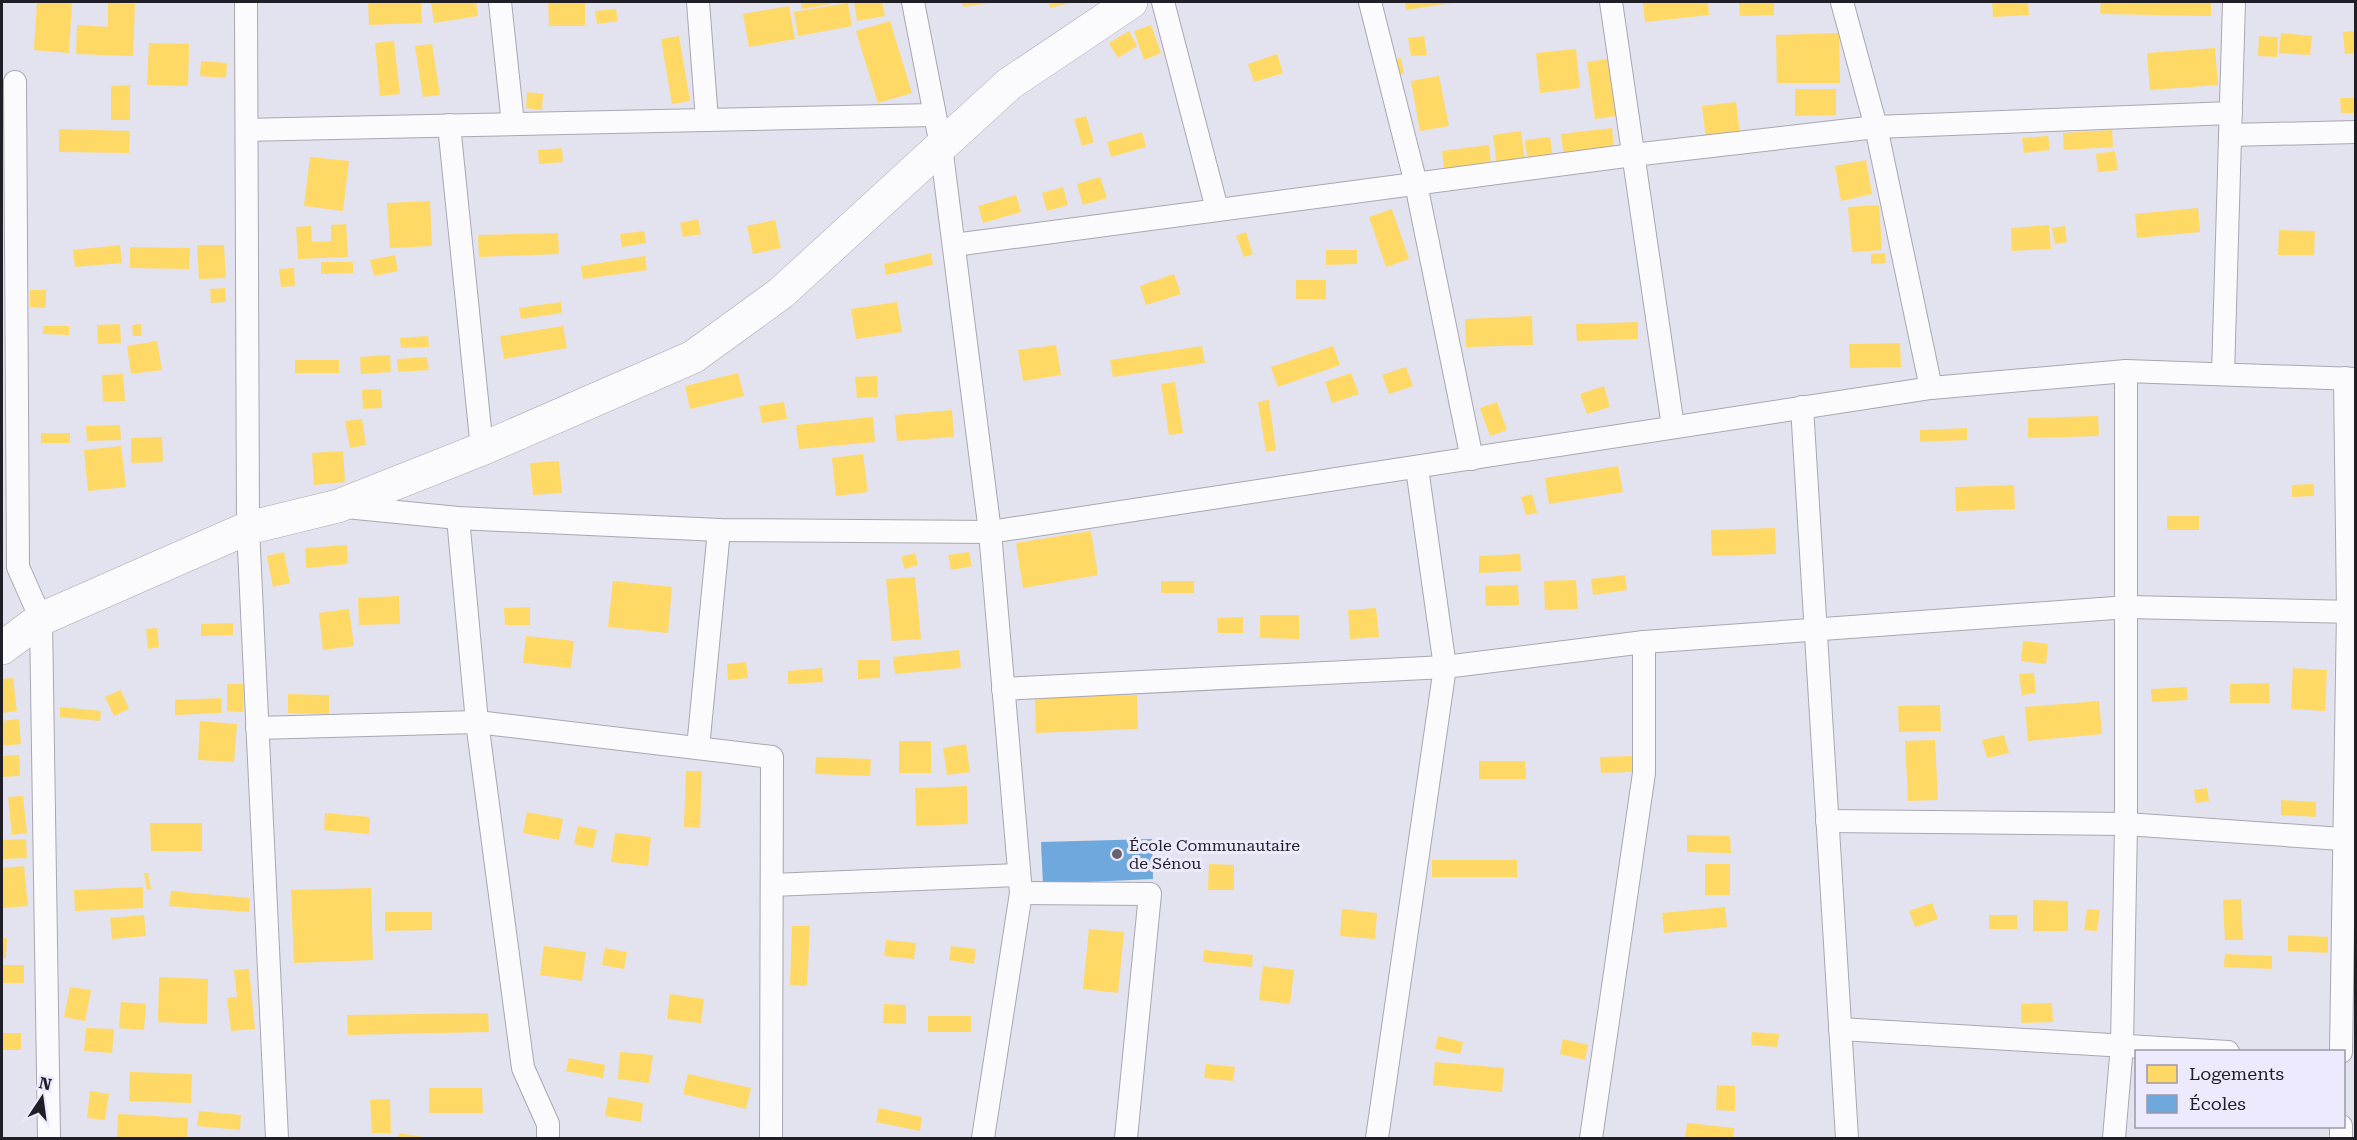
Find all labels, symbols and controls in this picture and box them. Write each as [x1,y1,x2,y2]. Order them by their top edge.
place label: École Communautaire de Sénou [1129,836,1300,873]
marker: École Communautaire de Sénou [1110,847,1124,861]
legend [2135,1050,2345,1128]
text: Logements [2189,1063,2284,1084]
north arrow [12,1068,72,1128]
text: N [37,1073,53,1095]
text: Écoles [2189,1093,2246,1114]

